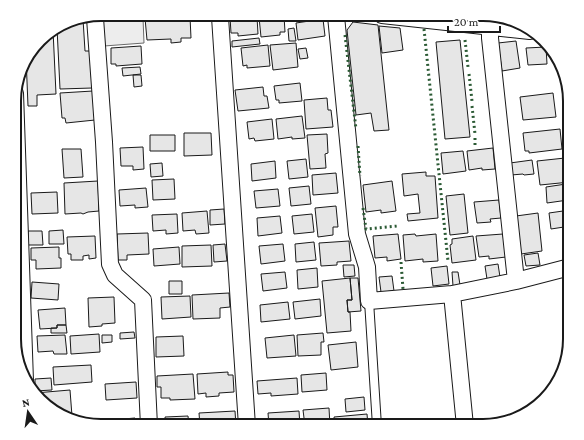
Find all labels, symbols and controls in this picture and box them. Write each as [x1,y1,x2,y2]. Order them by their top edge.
scale bar [448,8,500,34]
text: 20 m [454,15,479,29]
north arrow [8,392,48,432]
text: N [21,395,31,409]

